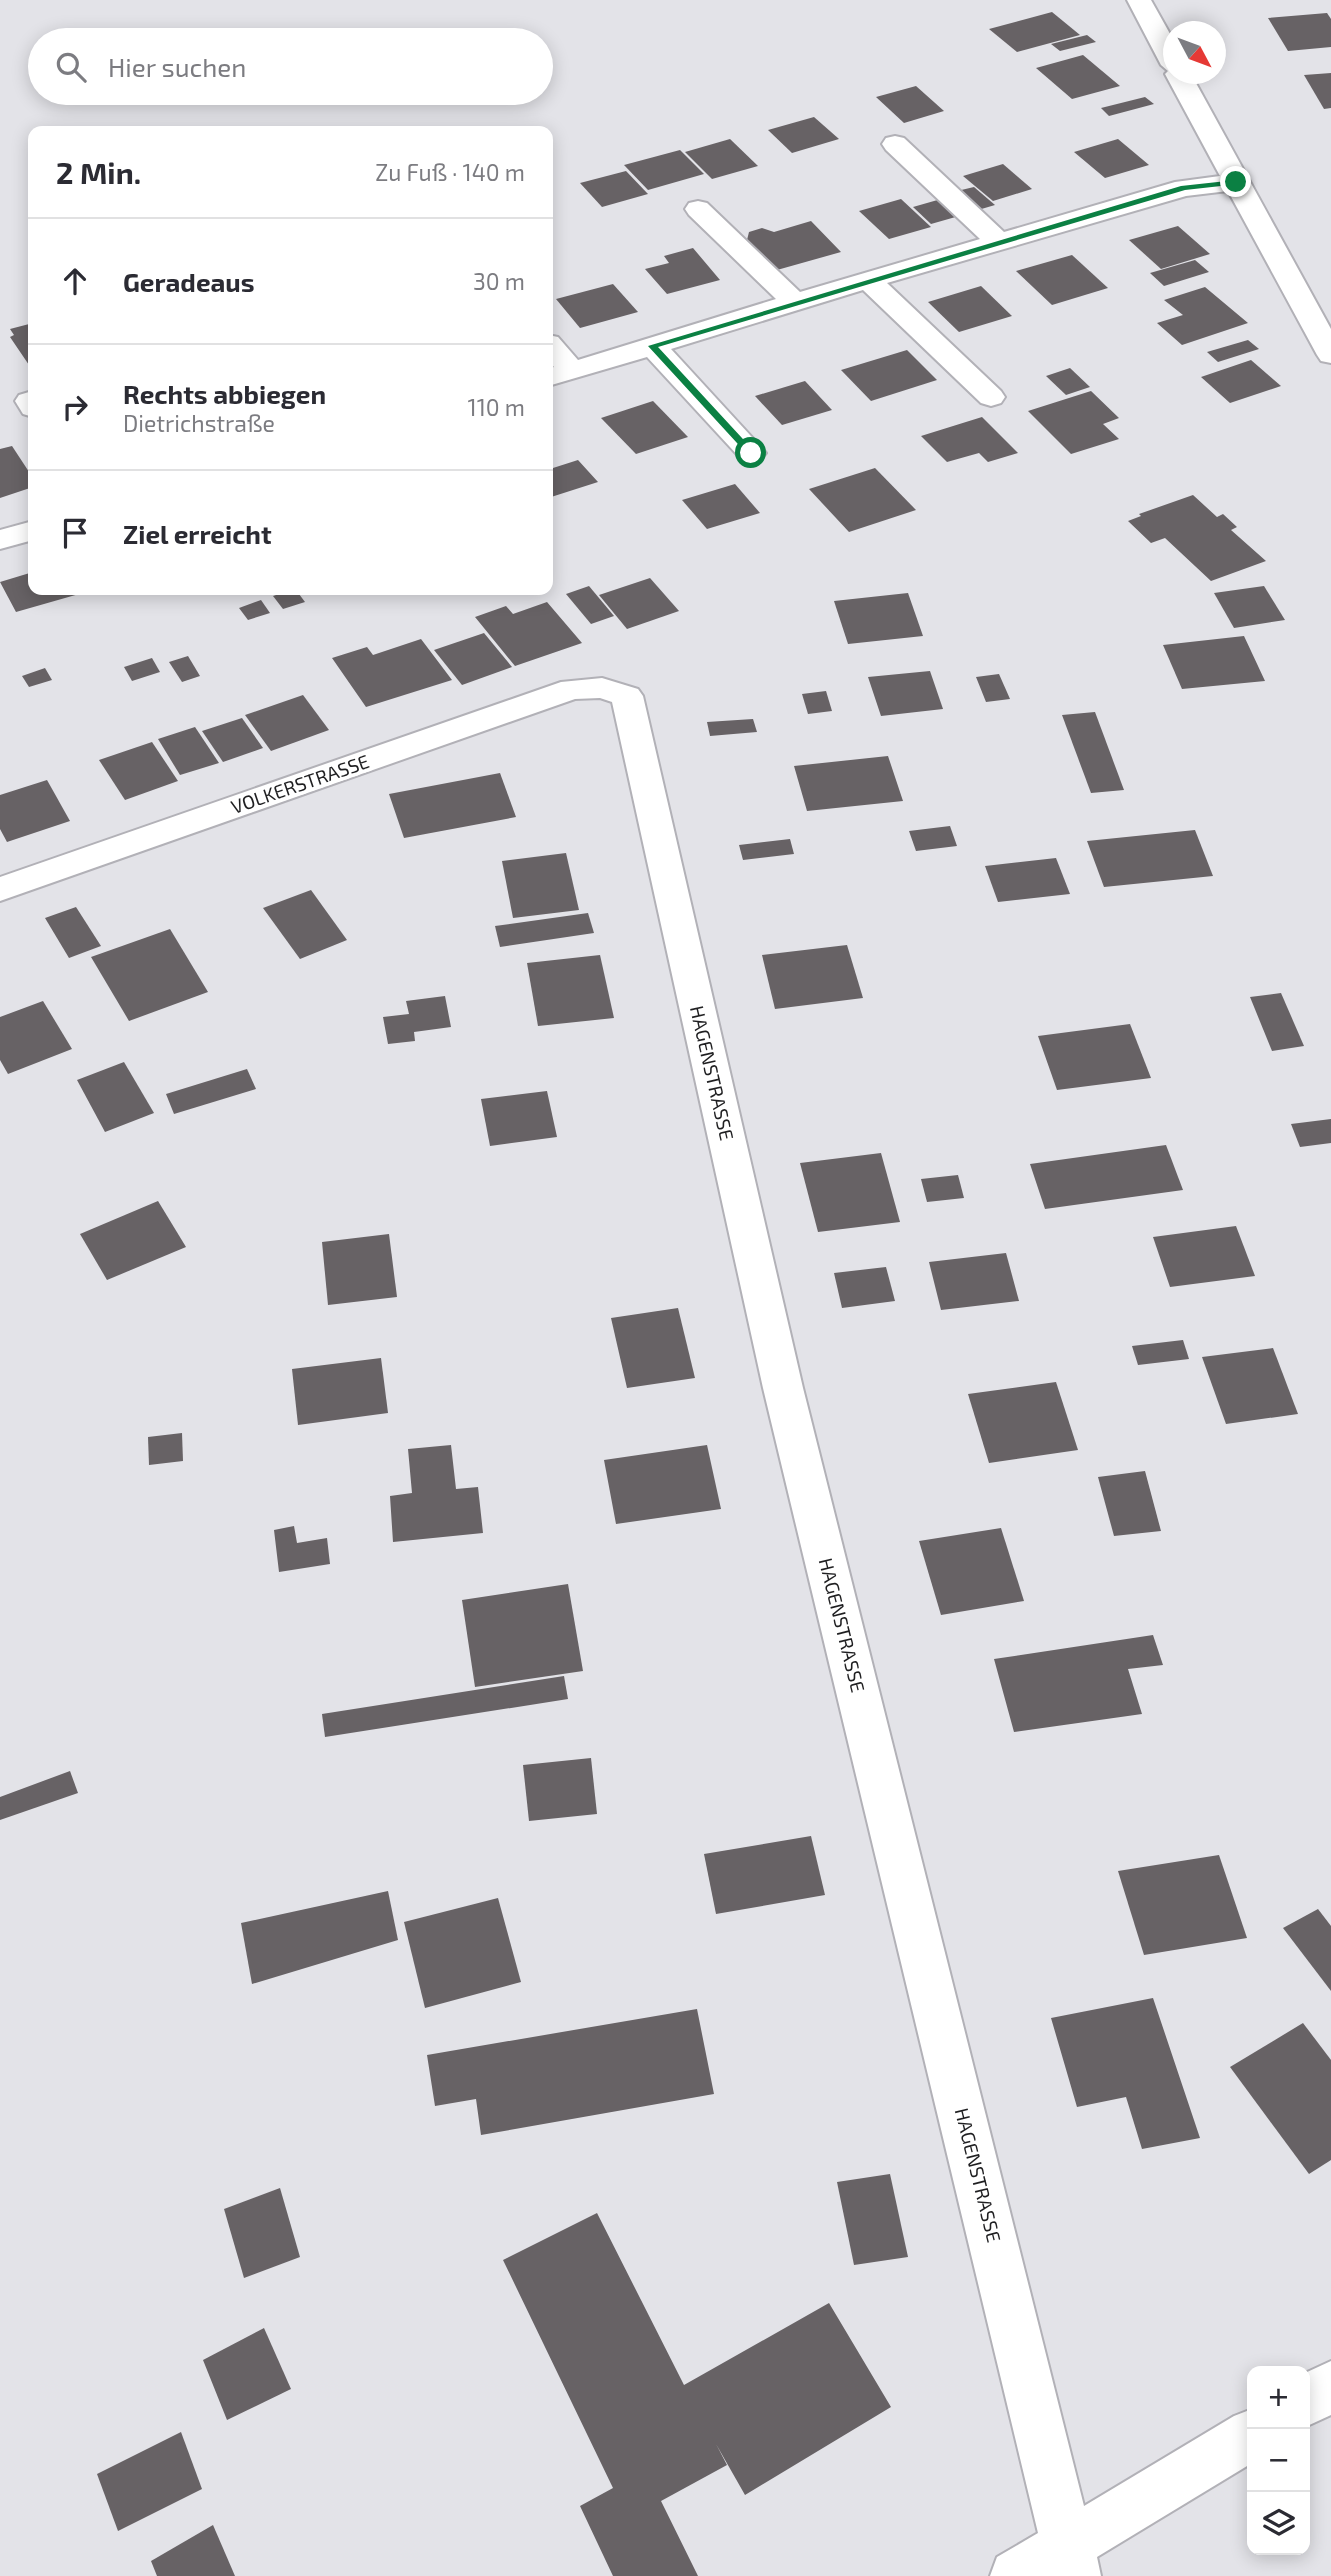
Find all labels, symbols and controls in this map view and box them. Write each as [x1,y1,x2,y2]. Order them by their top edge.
north arrow [1163,21,1226,84]
search box [28,28,553,105]
icon: search [52,48,90,86]
text: Hier suchen [108,51,246,82]
text: 2 Min. [56,154,141,190]
text: Zu Fuß · 140 m [375,158,525,186]
route end [1220,166,1251,197]
icon: ahead [56,262,94,300]
text: Geradeaus [123,266,255,297]
text: 30 m [473,267,525,295]
text: Rechts abbiegen [123,378,326,409]
icon: right [56,388,94,426]
text: 110 m [468,393,525,421]
text: Dietrichstraße [123,409,275,437]
route start [735,437,766,468]
icon: arrive [56,514,94,552]
text: Ziel erreicht [123,518,272,549]
street label: VOLKERSTRASSE [228,749,372,818]
street label: HAGENSTRASSE [686,1003,739,1143]
street label: HAGENSTRASSE [815,1555,870,1694]
street label: HAGENSTRASSE [951,2105,1006,2244]
map controls [1247,2366,1310,2555]
button: + [1247,2366,1310,2429]
button: − [1247,2429,1310,2492]
button: layers [1247,2492,1310,2555]

